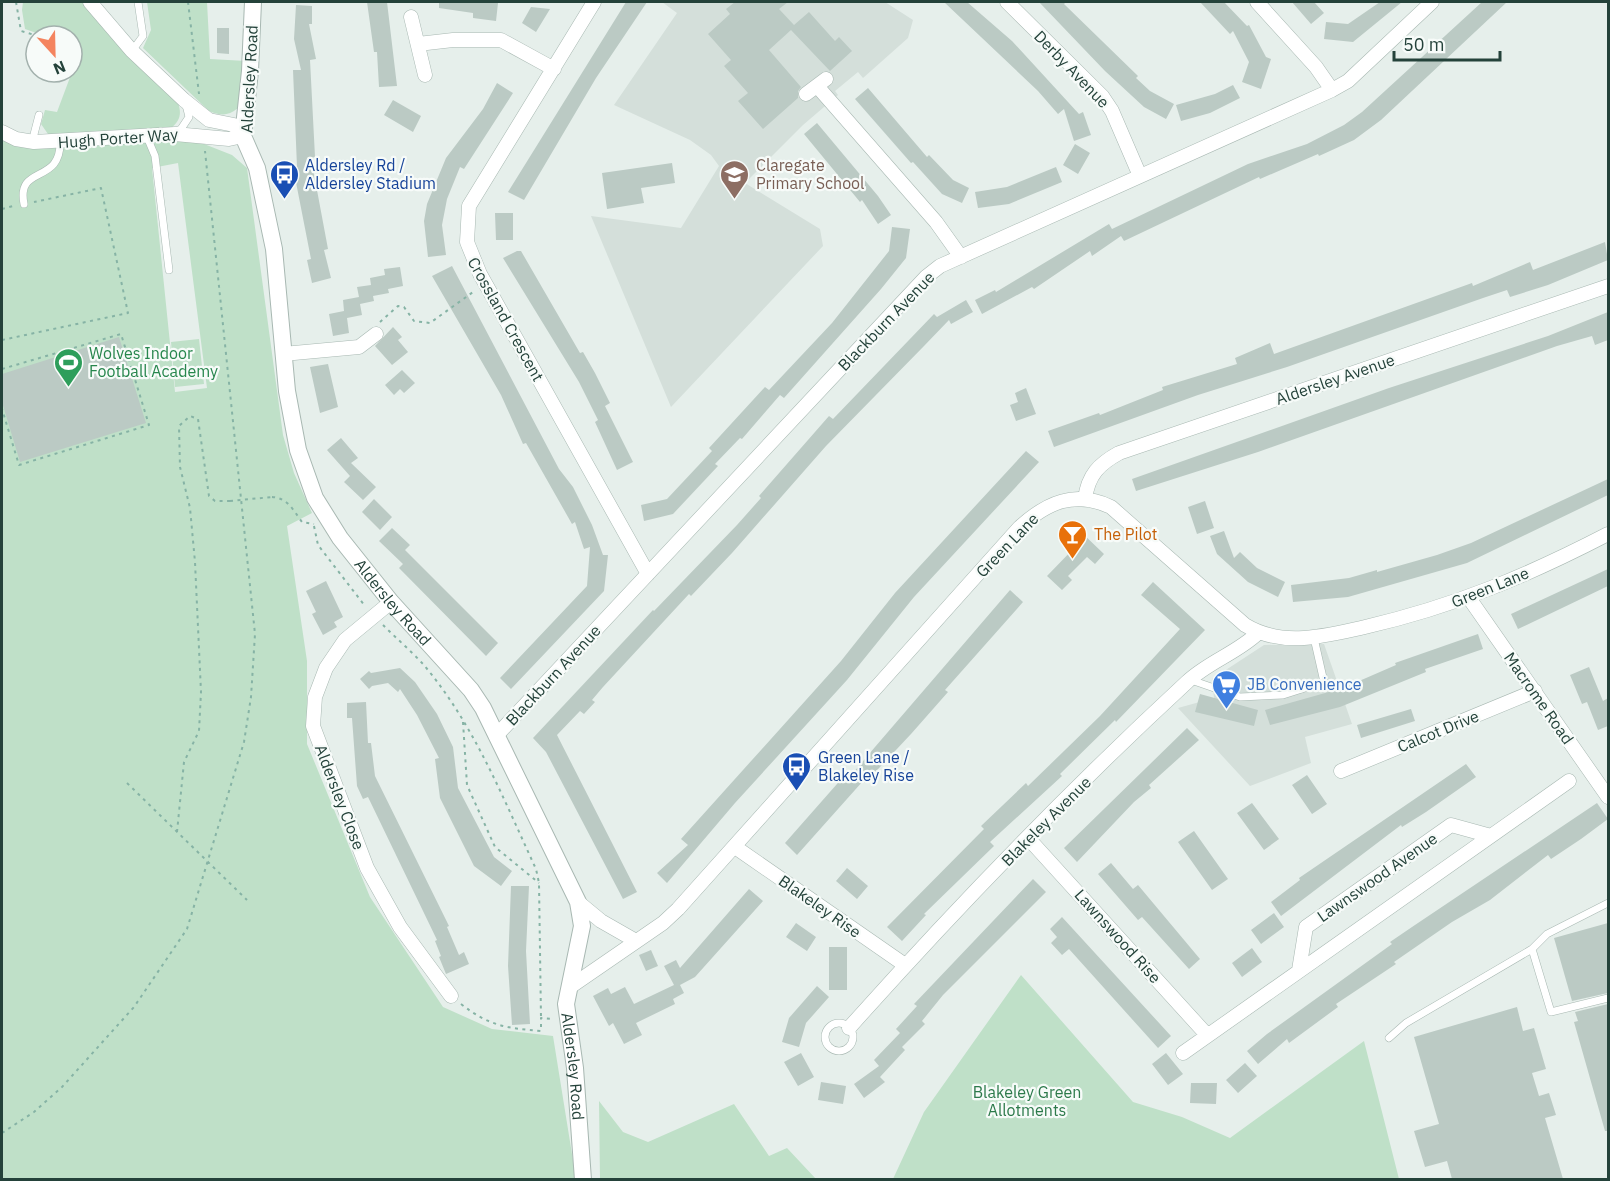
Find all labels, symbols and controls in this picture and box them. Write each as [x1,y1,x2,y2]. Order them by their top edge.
north arrow [24,24,84,84]
scale bar [1394,24,1500,62]
street label: Aldersley Road [236,25,262,133]
street label: Derby Avenue [1030,26,1114,112]
text: 50 m [1403,33,1445,56]
text: N [50,56,69,79]
street label: Hugh Porter Way [57,124,179,152]
place label: Aldersley Rd / Aldersley Stadium [305,155,436,193]
place label: Claregate Primary School [756,155,864,193]
bus stop icon: Aldersley Rd / Aldersley Stadium [268,158,300,200]
school or university icon: Claregate Primary School [719,158,751,200]
street label: Crossland Crescent [464,253,548,385]
street label: Blackburn Avenue [834,267,939,375]
place label: Wolves Indoor Football Academy [89,343,218,381]
sports icon: Wolves Indoor Football Academy [52,346,84,388]
street label: Aldersley Avenue [1273,349,1397,409]
street label: Green Lane [971,508,1043,581]
bar icon: The Pilot [1057,518,1089,560]
place label: The Pilot [1094,524,1157,544]
street label: Aldersley Road [350,555,436,650]
street label: Green Lane [1448,562,1532,612]
street label: Blackburn Avenue [501,620,605,729]
street label: Macrome Road [1500,648,1578,748]
supermarket icon: JB Convenience [1210,668,1242,710]
place label: JB Convenience [1247,674,1362,694]
street label: Calcot Drive [1394,705,1482,756]
street label: Aldersley Close [311,742,369,853]
place label: Green Lane / Blakeley Rise [818,747,914,785]
bus stop icon: Green Lane / Blakeley Rise [781,750,813,792]
street label: Blakeley Avenue [997,772,1095,870]
street label: Lawnswood Avenue [1313,828,1441,926]
street label: Blakeley Rise [775,870,865,942]
street label: Lawnswood Rise [1071,885,1166,987]
street label: Aldersley Road [557,1011,589,1121]
park label: Blakeley Green Allotments [973,1082,1081,1120]

